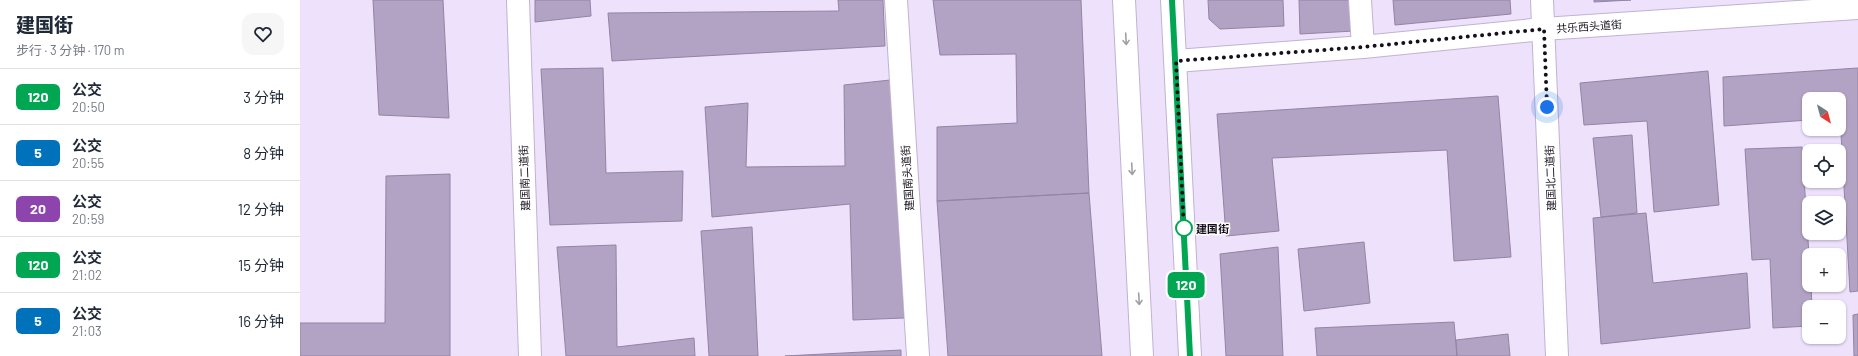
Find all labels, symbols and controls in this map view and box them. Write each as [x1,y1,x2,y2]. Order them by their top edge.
text: 建国街 [16,13,73,36]
button: heart [242,13,284,55]
street label: 共乐西头道街 [1556,17,1622,35]
one-way arrow [1122,32,1130,45]
text: 步行 · 3 分钟 · 170 m [16,42,125,58]
text: 公交 [72,80,102,98]
text: 120 [28,88,48,105]
text: 3 分钟 [243,88,284,106]
north arrow [1802,92,1846,136]
map controls [1802,92,1846,344]
your location [1537,97,1557,117]
text: 20:50 [72,99,105,115]
text: 公交 [72,136,102,154]
text: 5 [34,144,42,161]
text: 8 分钟 [243,144,284,162]
button: locate [1802,144,1846,188]
street label: 建国南二道街 [516,145,532,211]
street label: 建国南头道街 [898,145,916,211]
street label: 建国北二道街 [1542,145,1558,211]
text: 20:55 [72,155,104,171]
one-way arrow [1129,162,1136,175]
text: 公交 [72,192,102,210]
button: layers [1802,196,1846,240]
text: 20 [30,200,46,217]
text: 12 分钟 [238,200,284,218]
text: 20:59 [72,211,104,227]
marker: 建国街 [1175,219,1193,237]
place label: 建国街 [1196,222,1229,235]
text: 公交 [72,248,102,266]
button: + [1802,248,1846,292]
text: 120 [28,256,48,273]
text: 15 分钟 [238,256,284,274]
text: 21:02 [72,267,102,283]
line badge: 120 [1163,272,1209,298]
text: 120 [1176,276,1196,293]
one-way arrow [1135,292,1143,305]
button: − [1802,300,1846,344]
text: 公交 [72,304,102,322]
text: 5 [34,312,42,329]
text: 16 分钟 [238,312,284,330]
text: 21:03 [72,323,102,339]

